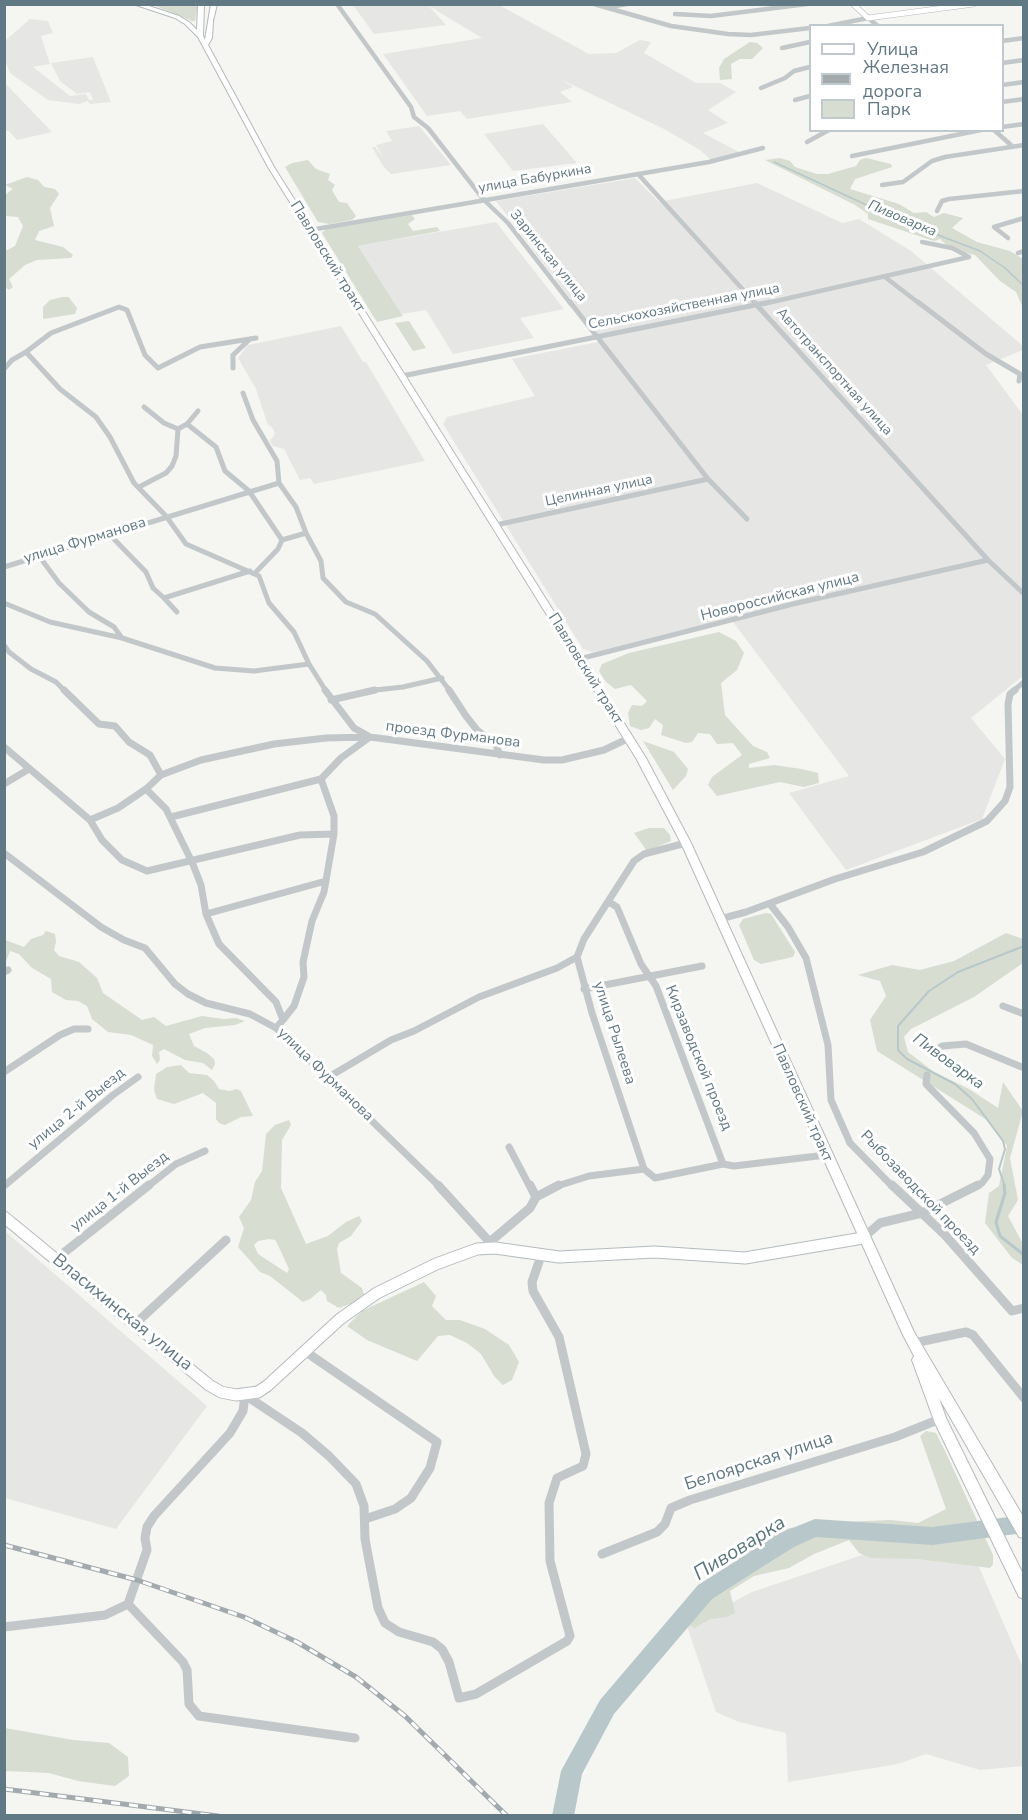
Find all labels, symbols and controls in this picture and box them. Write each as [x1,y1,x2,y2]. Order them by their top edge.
legend [809,24,1004,132]
text: Улица [867,37,918,61]
text: Железная дорога [863,55,949,103]
text: Парк [867,97,910,121]
street label: улица Бабуркина [477,161,593,197]
water label: Пивоварка [865,197,939,241]
street label: Павловский тракт [286,198,368,316]
street label: Заринская улица [506,207,590,305]
street label: Сельскохозяйственная улица [587,280,781,334]
street label: Автотранспортная улица [772,305,896,439]
street label: Целинная улица [544,471,654,511]
street label: улица Фурманова [22,514,148,568]
street label: Новороссийская улица [699,569,861,625]
street label: Павловский тракт [544,610,626,728]
street label: проезд Фурманова [385,718,521,752]
street label: улица Рылеева [589,979,639,1087]
street label: Кирзаводской проезд [661,983,735,1133]
street label: улица Фурманова [273,1025,377,1125]
water label: Пивоварка [909,1030,987,1094]
street label: Павловский тракт [768,1041,836,1165]
street label: улица 2-й Выезд [25,1064,129,1154]
street label: Рыбозаводской проезд [856,1127,984,1259]
street label: улица 1-й Выезд [67,1148,173,1236]
street label: Власихинская улица [48,1250,196,1376]
street label: Белоярская улица [682,1428,836,1496]
water label: Пивоварка [690,1511,790,1587]

